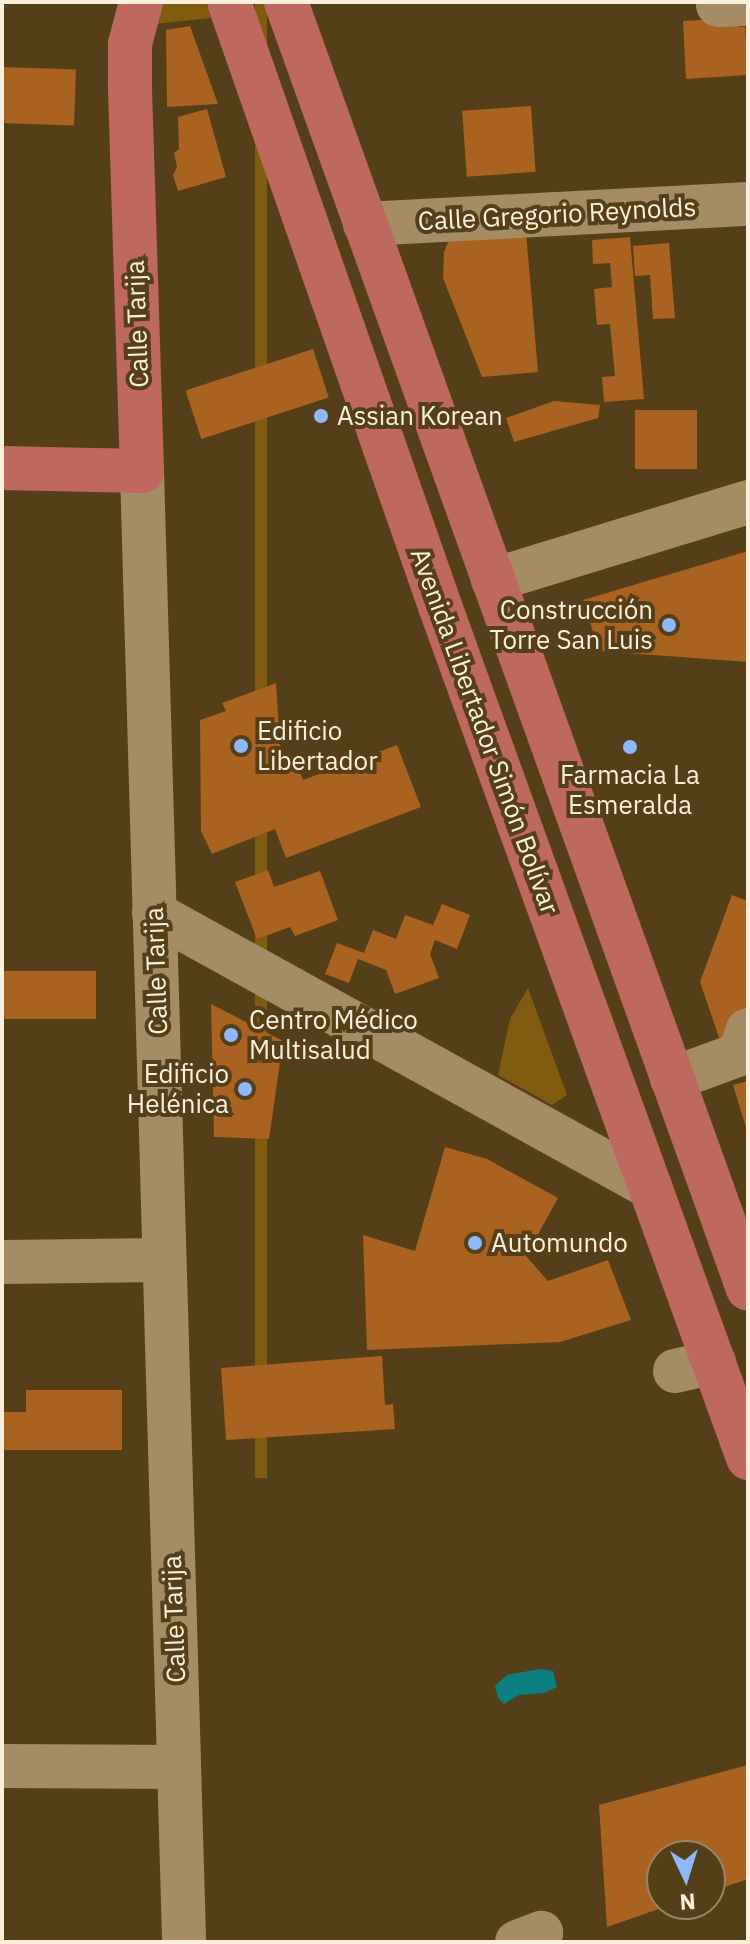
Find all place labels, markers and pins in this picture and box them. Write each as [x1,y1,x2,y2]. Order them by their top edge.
place label: Assian Korean [337,400,503,432]
marker: Assian Korean [312,407,330,425]
place label: Construcción Torre San Luis [489,594,653,656]
marker: Construcción Torre San Luis [660,616,678,634]
place label: Edificio Libertador [257,715,378,776]
marker: Edificio Libertador [232,737,250,755]
marker: Farmacia La Esmeralda [621,738,639,756]
place label: Farmacia La Esmeralda [560,759,700,820]
place label: Centro Médico Multisalud [249,1004,418,1066]
marker: Centro Médico Multisalud [220,1024,242,1046]
place label: Edificio Helénica [127,1058,229,1120]
marker: Edificio Helénica [236,1080,254,1098]
place label: Automundo [491,1227,628,1259]
marker: Automundo [466,1234,484,1252]

